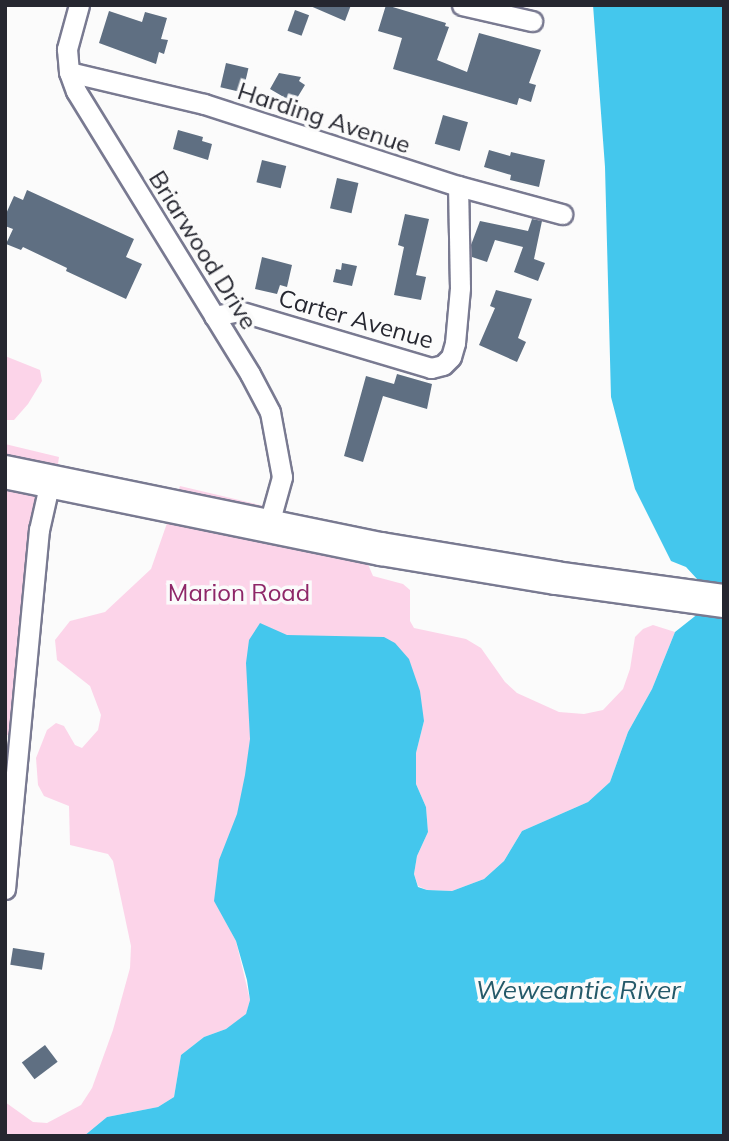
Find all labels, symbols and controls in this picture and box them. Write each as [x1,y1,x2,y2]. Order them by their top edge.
street label: Harding Avenue [234,77,414,159]
street label: Briarwood Drive [143,165,263,335]
street label: Carter Avenue [275,283,437,355]
park label: Marion Road [168,579,310,607]
water label: Weweantic River [475,974,681,1006]

